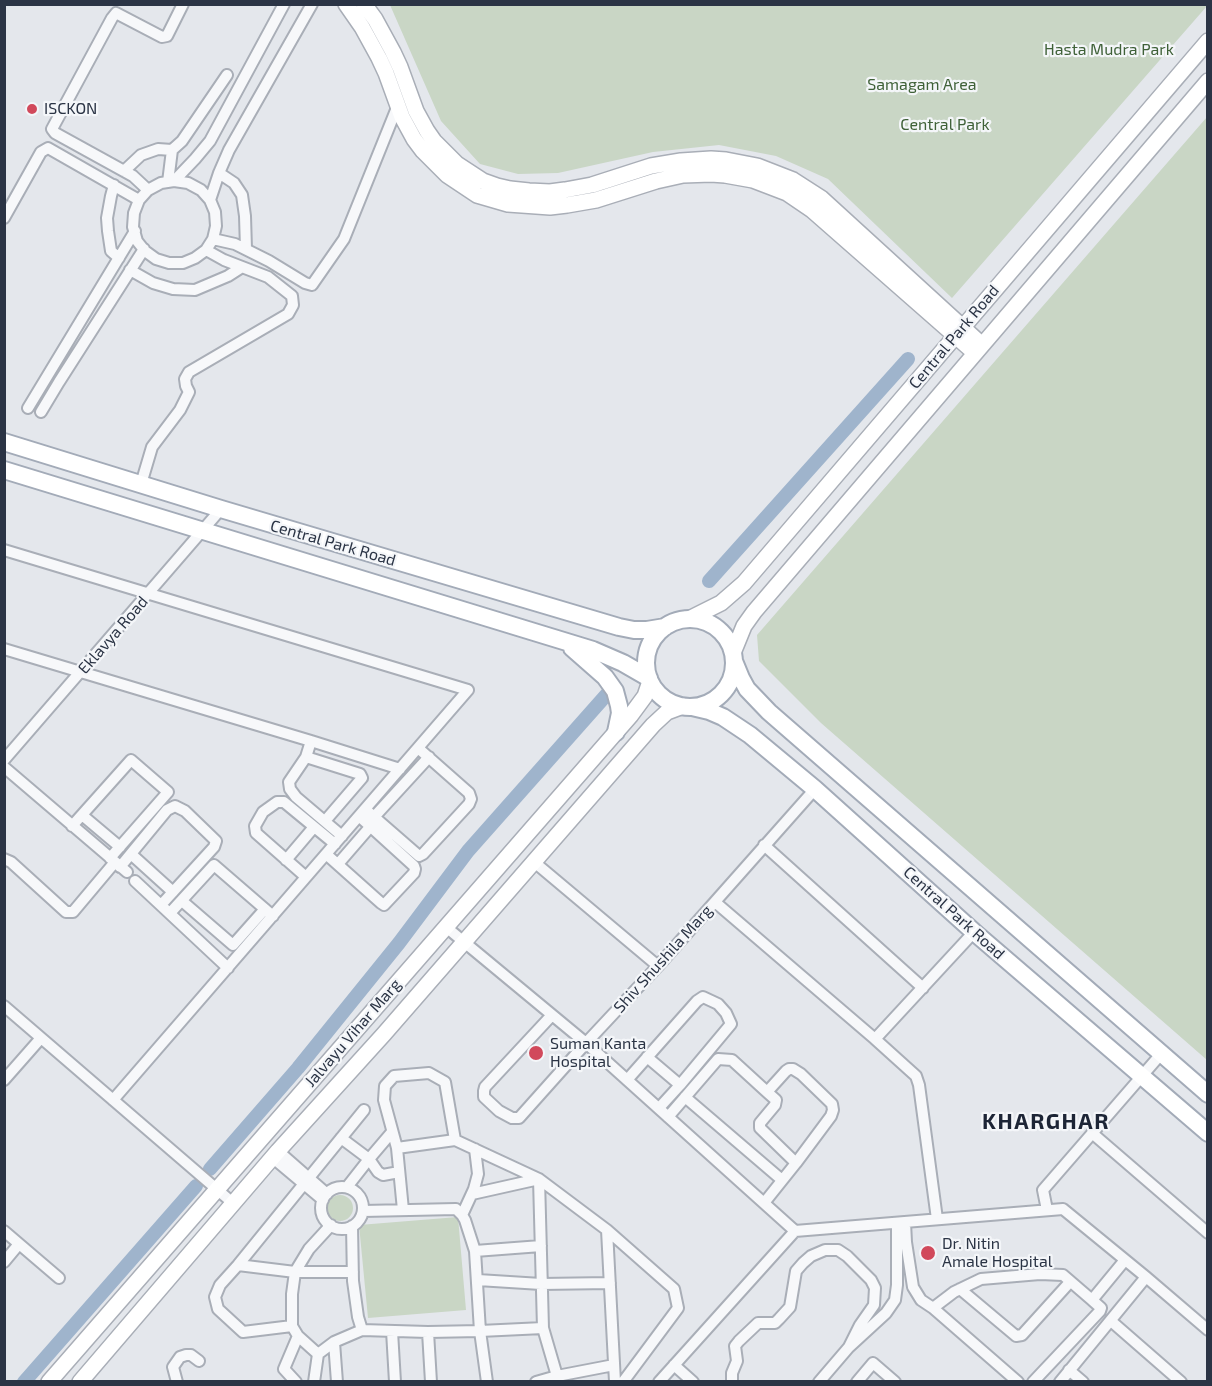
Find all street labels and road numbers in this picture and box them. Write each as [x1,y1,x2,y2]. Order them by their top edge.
street label: Central Park Road [905,281,1003,393]
street label: Central Park Road [268,516,398,570]
street label: Eklavya Road [74,592,152,678]
street label: Central Park Road [899,862,1009,964]
street label: Shiv Shushila Marg [610,901,716,1017]
street label: Jalvayu Vihar Marg [301,975,405,1091]

